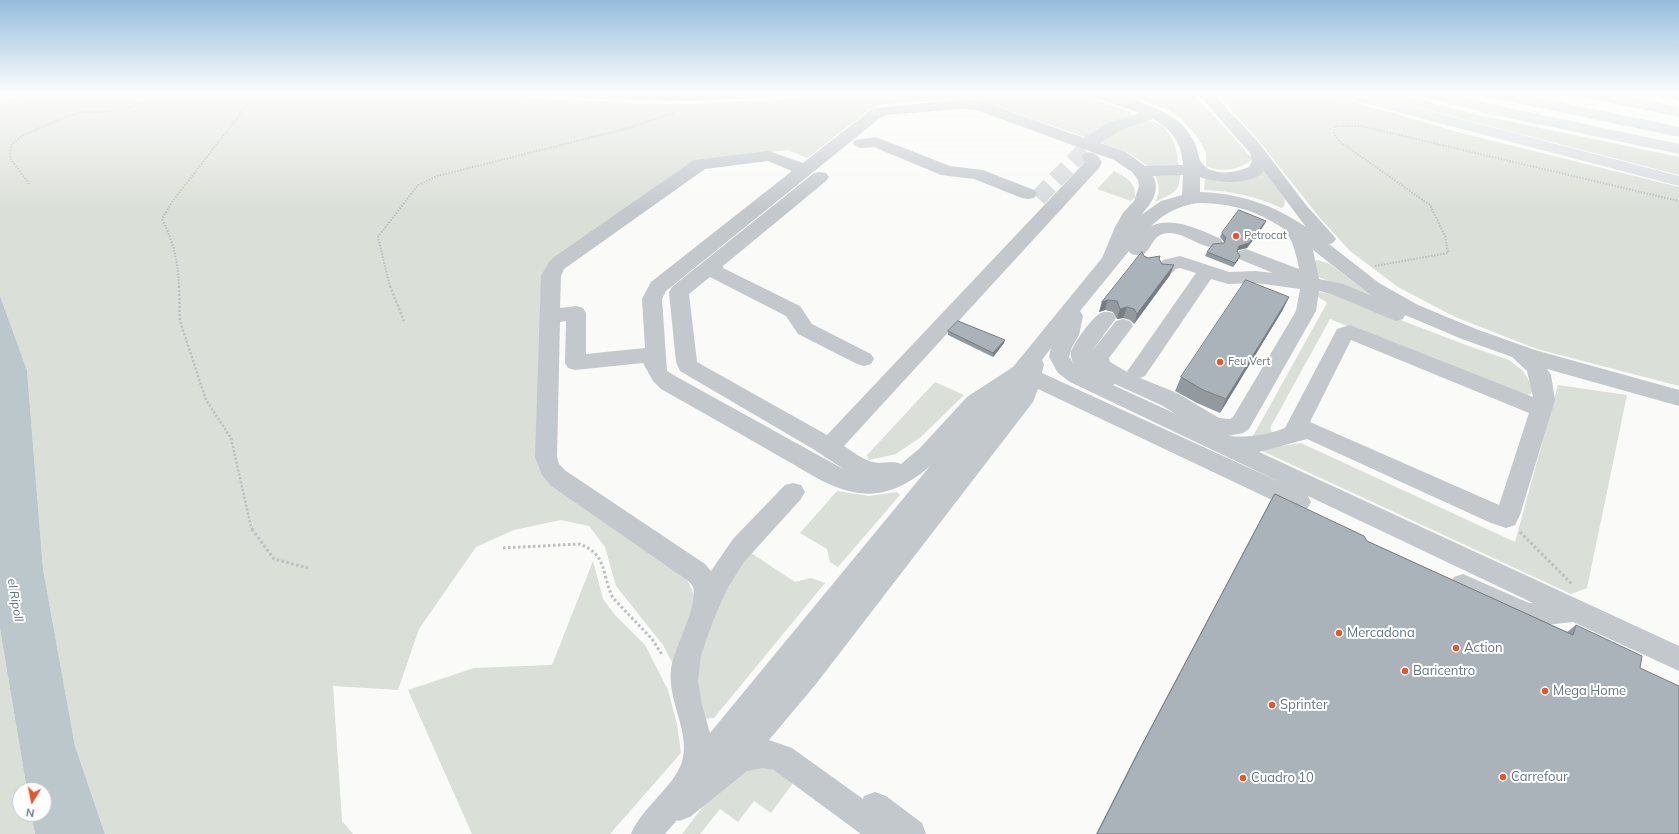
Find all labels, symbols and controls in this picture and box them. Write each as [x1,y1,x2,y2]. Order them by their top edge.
place label: Petrocat [1244,229,1287,243]
marker: Petrocat [1231,231,1241,241]
place label: Feu Vert [1228,355,1270,369]
marker: Feu Vert [1215,357,1225,367]
water label: el Ripoll [4,577,26,623]
place label: Mercadona [1347,625,1415,641]
marker: Mercadona [1334,628,1344,638]
place label: Action [1464,640,1503,656]
marker: Action [1451,643,1461,653]
place label: Baricentro [1413,663,1475,679]
marker: Baricentro [1400,666,1410,676]
place label: Mega Home [1553,683,1626,699]
marker: Mega Home [1540,686,1550,696]
place label: Sprinter [1280,697,1328,713]
marker: Sprinter [1267,700,1277,710]
place label: Carrefour [1511,769,1568,785]
place label: Cuadro 10 [1251,770,1314,786]
marker: Carrefour [1498,772,1508,782]
marker: Cuadro 10 [1238,773,1248,783]
north arrow [12,782,52,822]
text: N [25,805,35,820]

